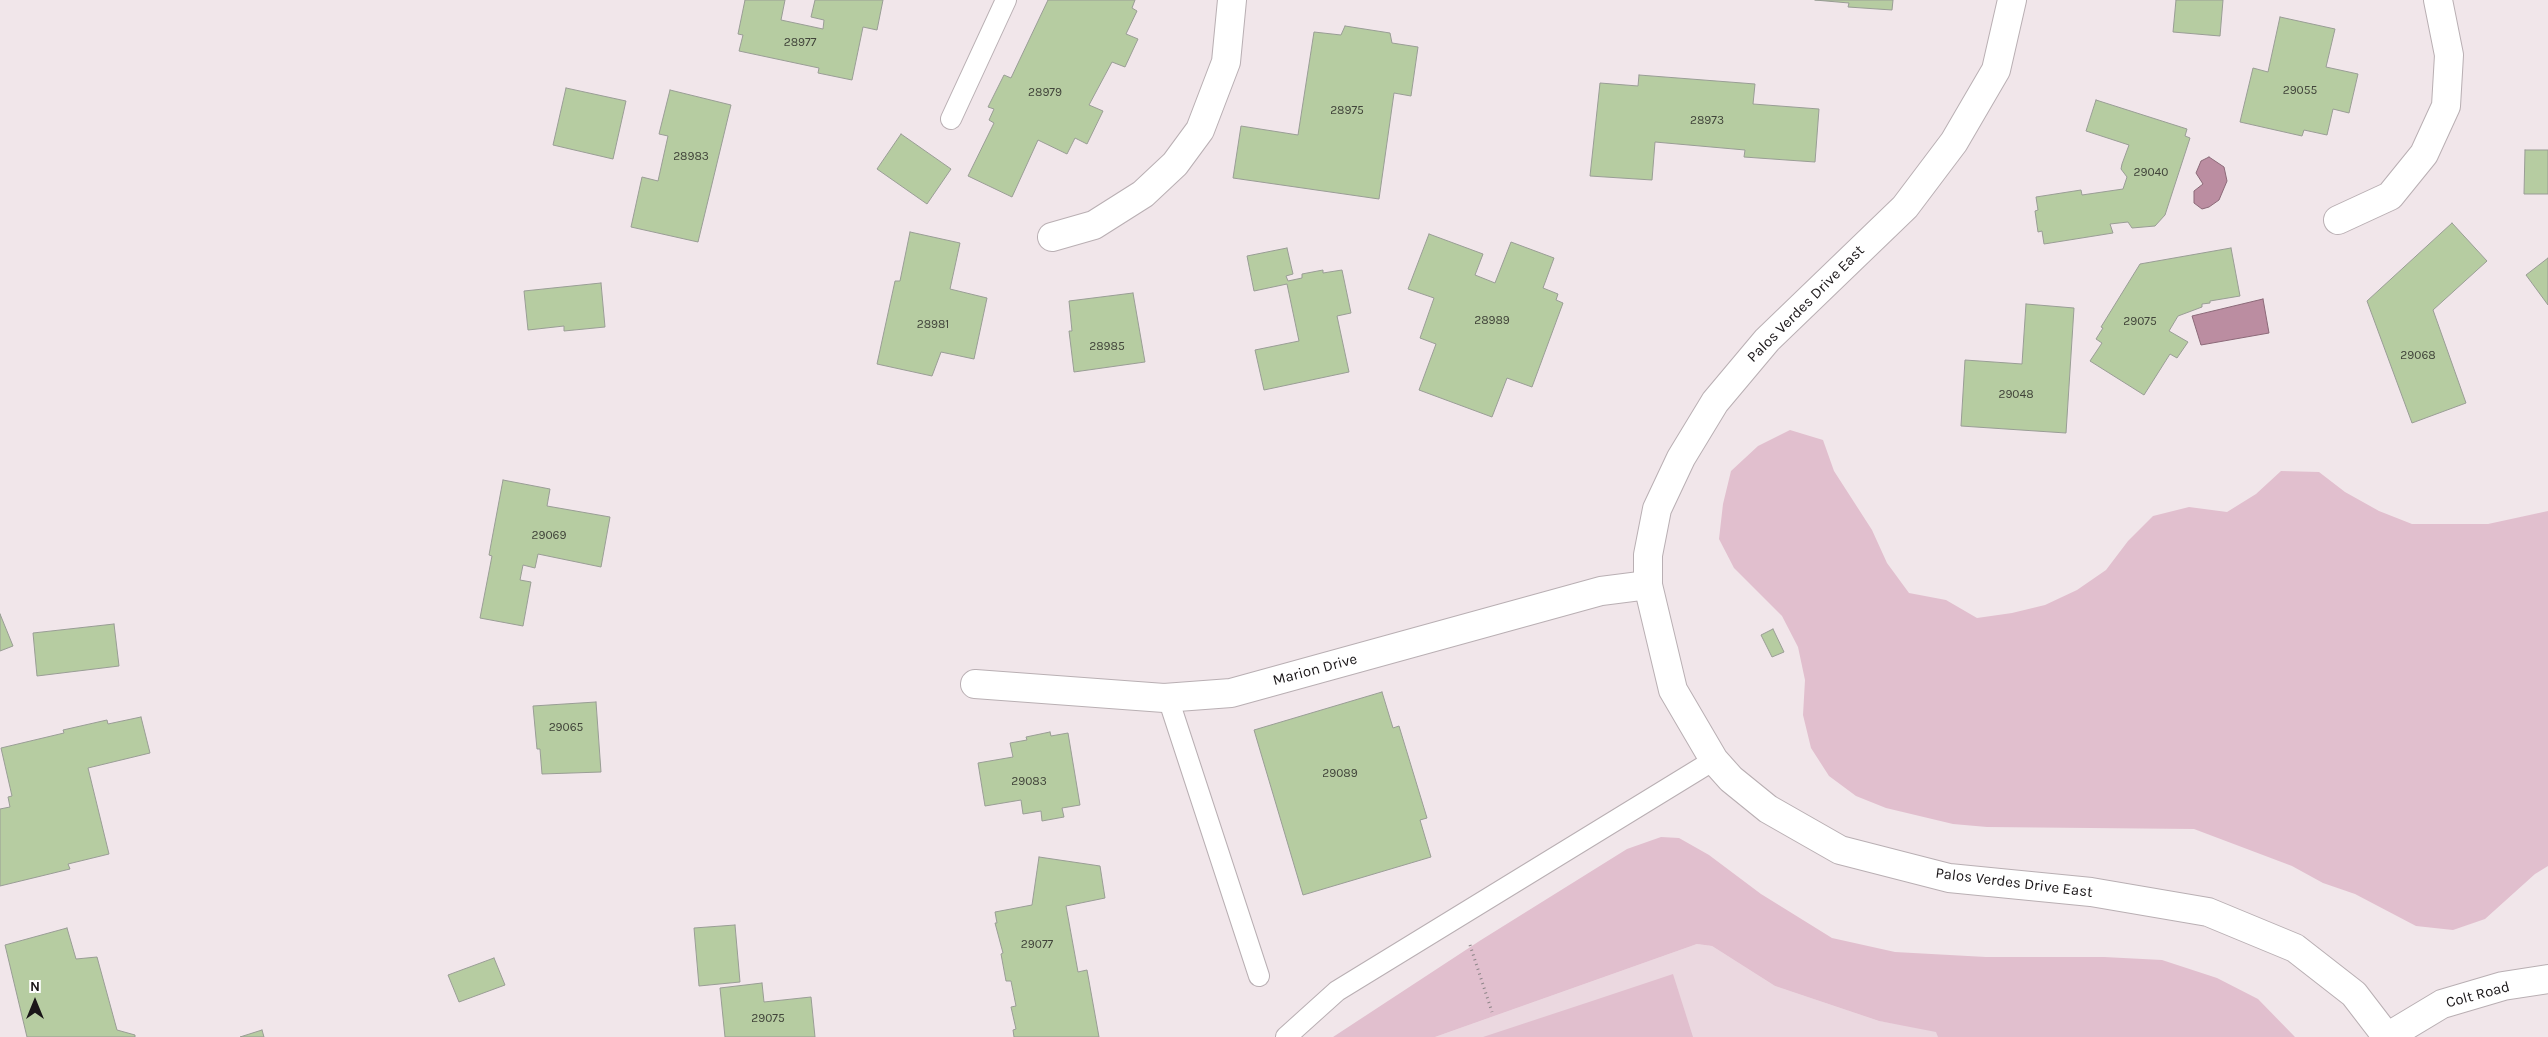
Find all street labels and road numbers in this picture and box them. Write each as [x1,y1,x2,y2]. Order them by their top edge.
street label: Palos Verdes Drive East [1744,242,1868,366]
street label: Marion Drive [1271,650,1359,690]
street label: Palos Verdes Drive East [1934,864,2094,902]
street label: Colt Road [2444,978,2512,1012]

